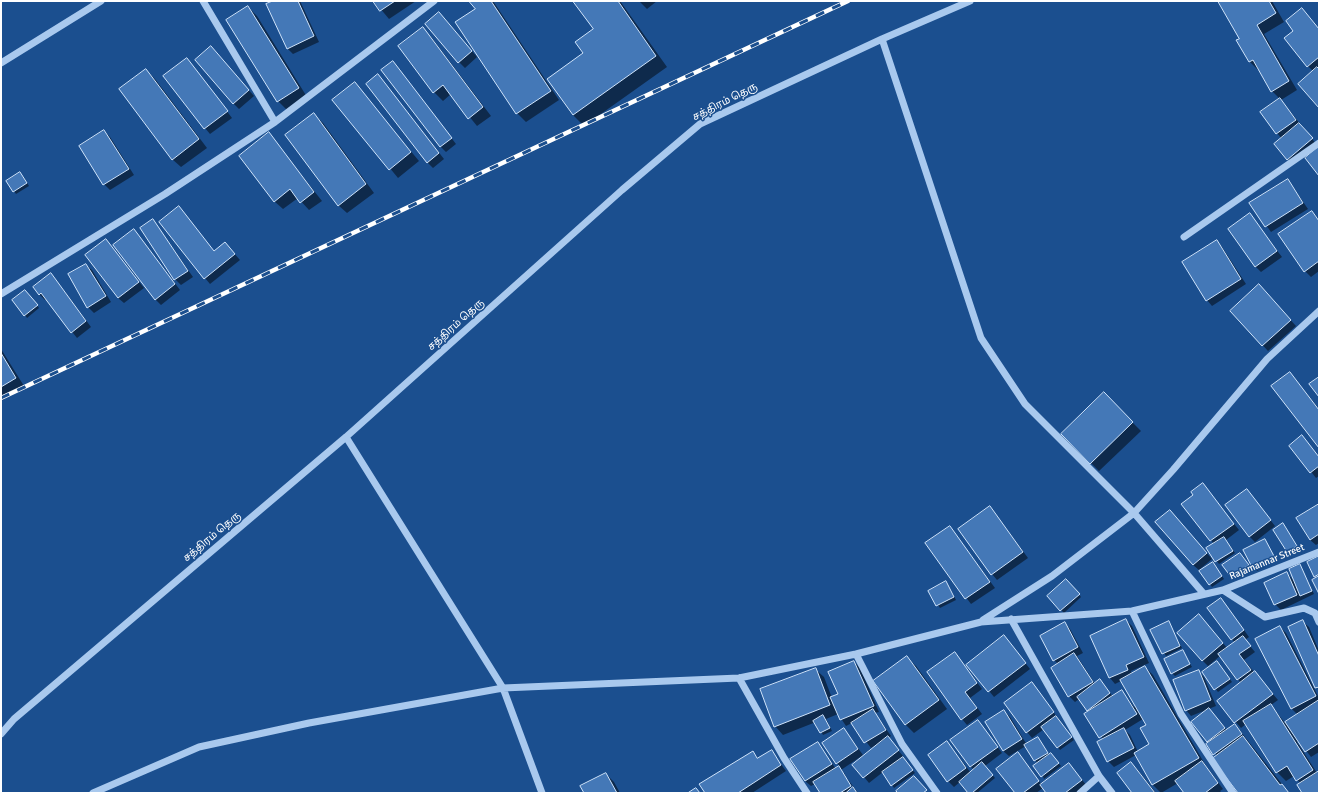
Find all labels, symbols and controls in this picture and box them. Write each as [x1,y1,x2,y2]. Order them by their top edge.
street label: சத்திரம் தெரு [691,81,759,123]
street label: சத்திரம் தெரு [426,297,486,353]
street label: சத்திரம் தெரு [181,510,243,564]
street label: Rajamannar Street [1228,541,1306,583]

